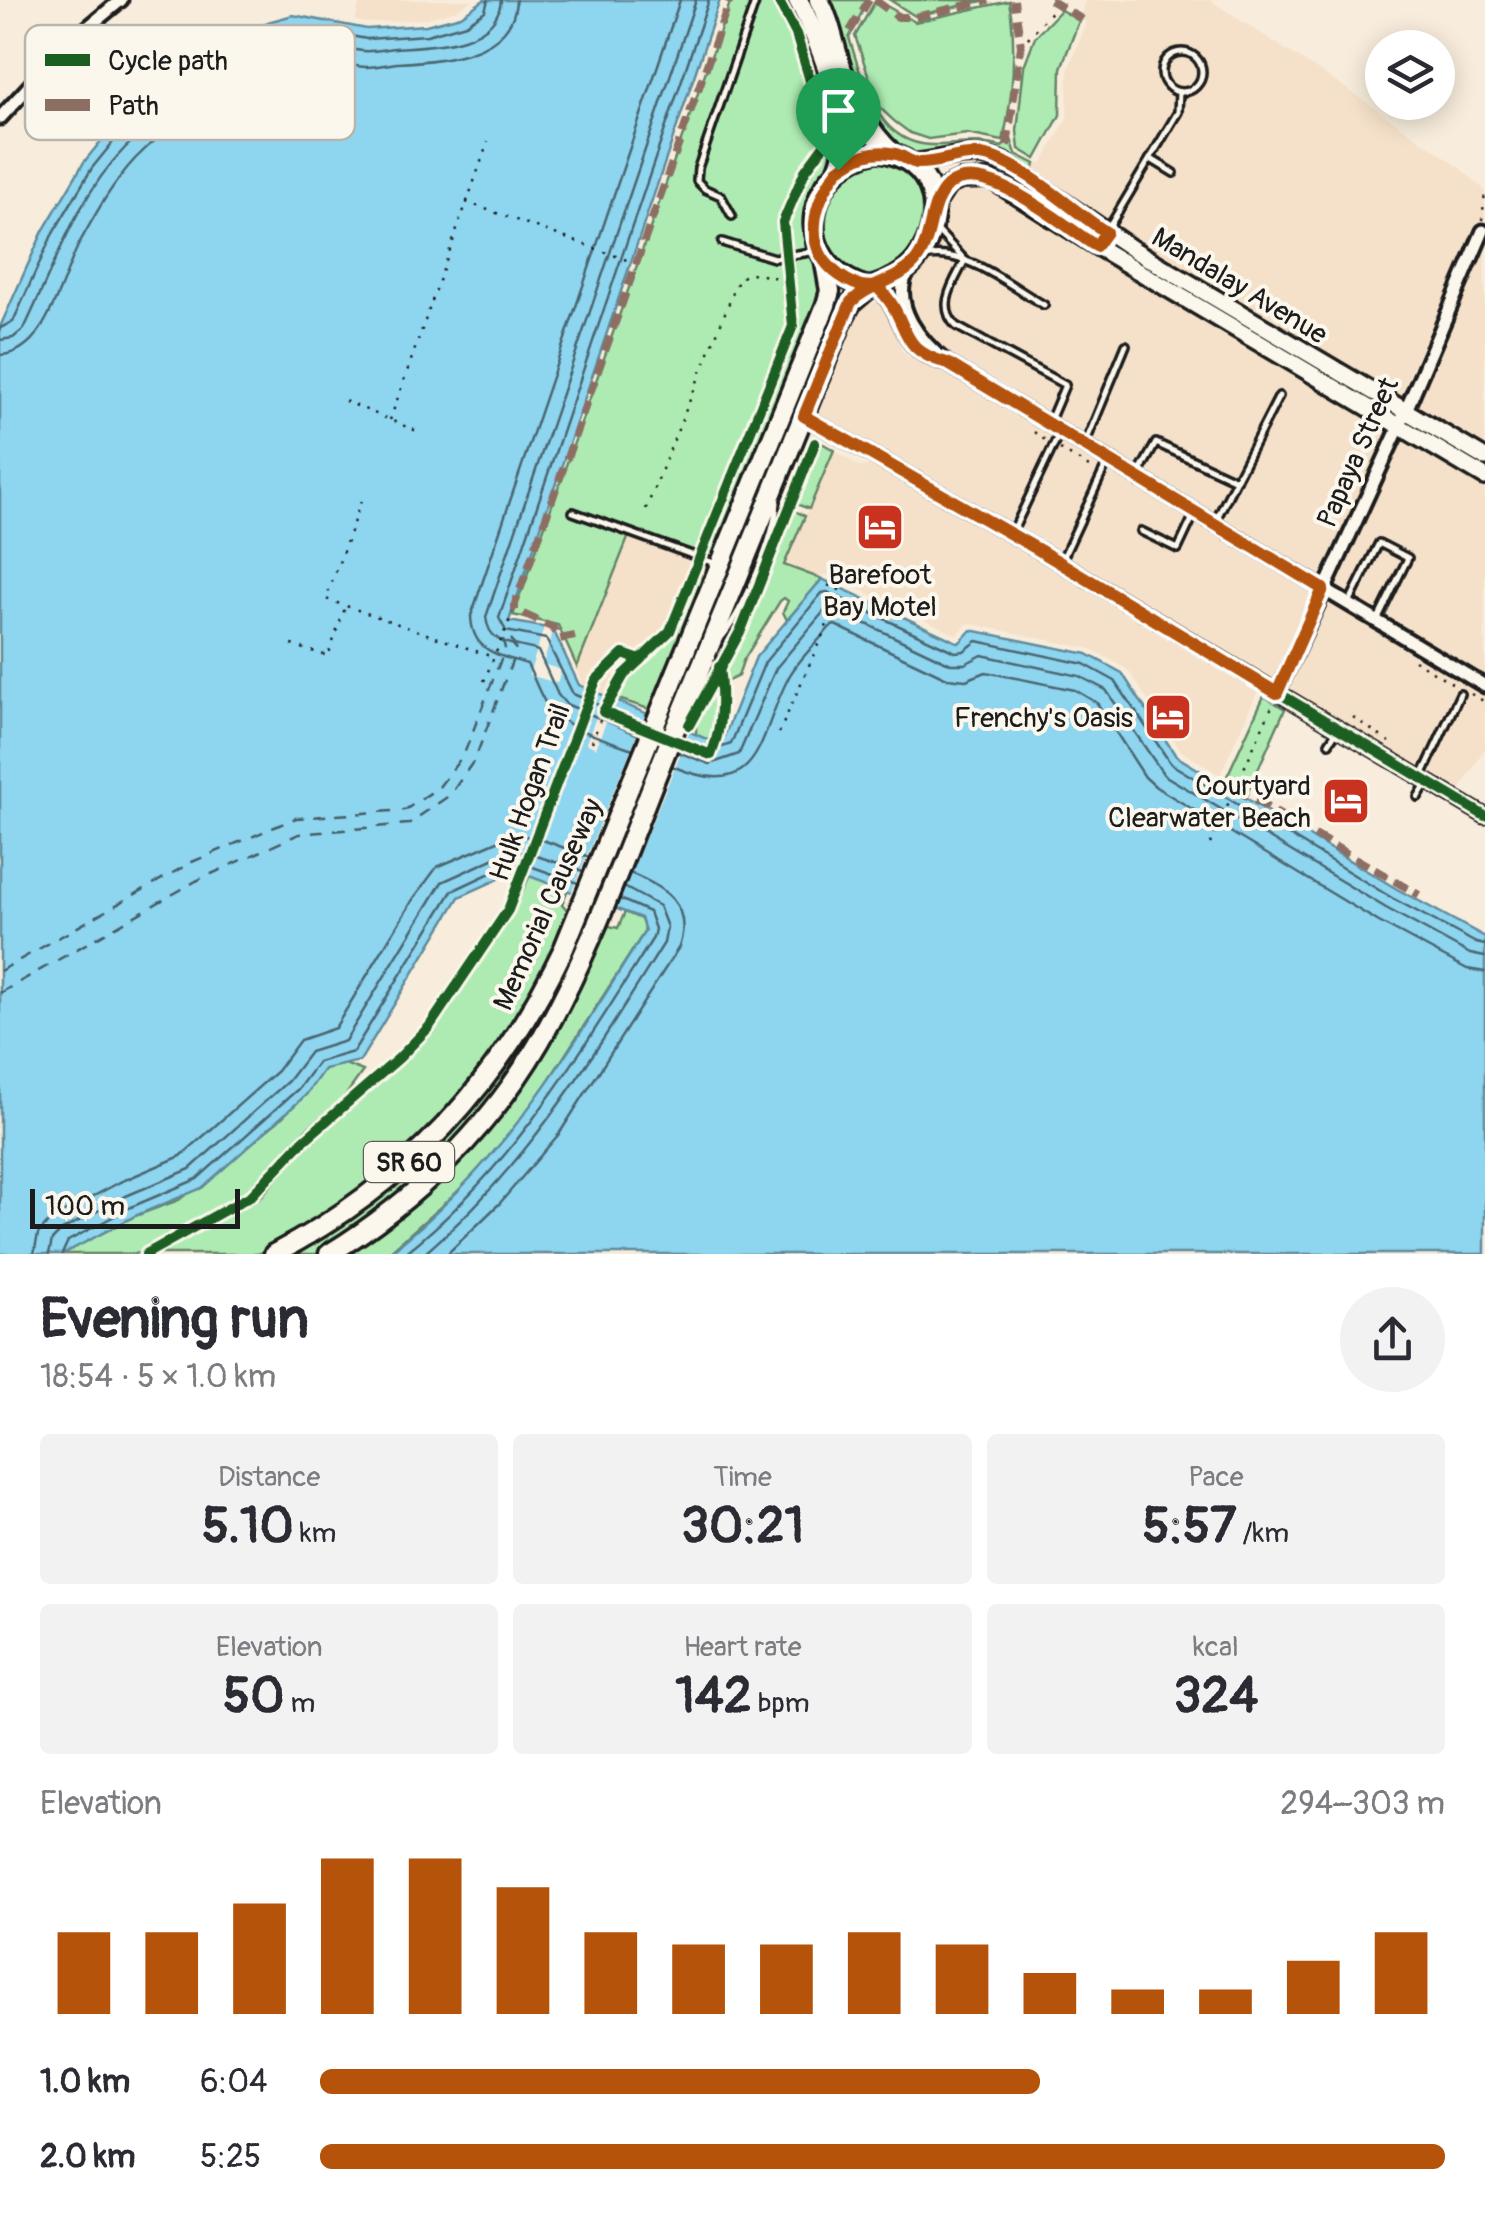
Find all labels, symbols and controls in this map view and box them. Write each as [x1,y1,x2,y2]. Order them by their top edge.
legend [25,25,355,140]
map controls [1365,30,1455,120]
button: layers [1365,30,1455,120]
text: Cycle path [108,44,228,79]
pin [796,68,881,171]
icon: arrive [811,83,866,138]
text: Path [108,89,159,124]
street label: Mandalay Avenue [1145,220,1334,353]
street label: Papaya Street [1310,371,1407,533]
hotel icon: Barefoot Bay Motel [854,501,906,553]
place label: Barefoot Bay Motel [823,558,937,625]
hotel icon: Frenchy's Oasis [1142,691,1194,743]
street label: Hulk Hogan Trail [482,699,579,886]
place label: Frenchy's Oasis [954,701,1133,736]
place label: Courtyard Clearwater Beach [1108,769,1311,836]
hotel icon: Courtyard Clearwater Beach [1320,775,1372,827]
street label: Memorial Causeway [486,793,611,1016]
road number: SR 60 [364,1142,454,1182]
scale bar [30,1184,240,1228]
text: 100 m [45,1189,125,1224]
text: Evening run [40,1285,309,1354]
button: share [1340,1287,1445,1392]
text: 18:54 · 5 × 1.0 km [40,1357,276,1397]
text: Distance [218,1460,320,1495]
text: Time [713,1460,772,1495]
text: Pace [1188,1460,1244,1495]
text: 5.10 [202,1495,294,1558]
text: 30:21 [681,1495,804,1558]
text: 5:57 [1142,1495,1236,1558]
text: km [294,1516,336,1551]
text: /km [1236,1516,1289,1551]
text: Elevation [216,1630,323,1665]
text: Heart rate [683,1630,802,1665]
text: kcal [1193,1630,1239,1665]
text: 50 [223,1665,284,1728]
text: 142 [675,1665,752,1728]
text: 324 [1173,1665,1258,1728]
text: m [284,1686,315,1721]
text: bpm [752,1686,810,1721]
text: Elevation [40,1784,162,1824]
text: 294–303 m [1280,1784,1445,1824]
text: 1.0 km [40,2062,130,2102]
text: 6:04 [200,2062,268,2102]
text: 2.0 km [40,2137,135,2177]
text: 5:25 [200,2137,261,2177]

